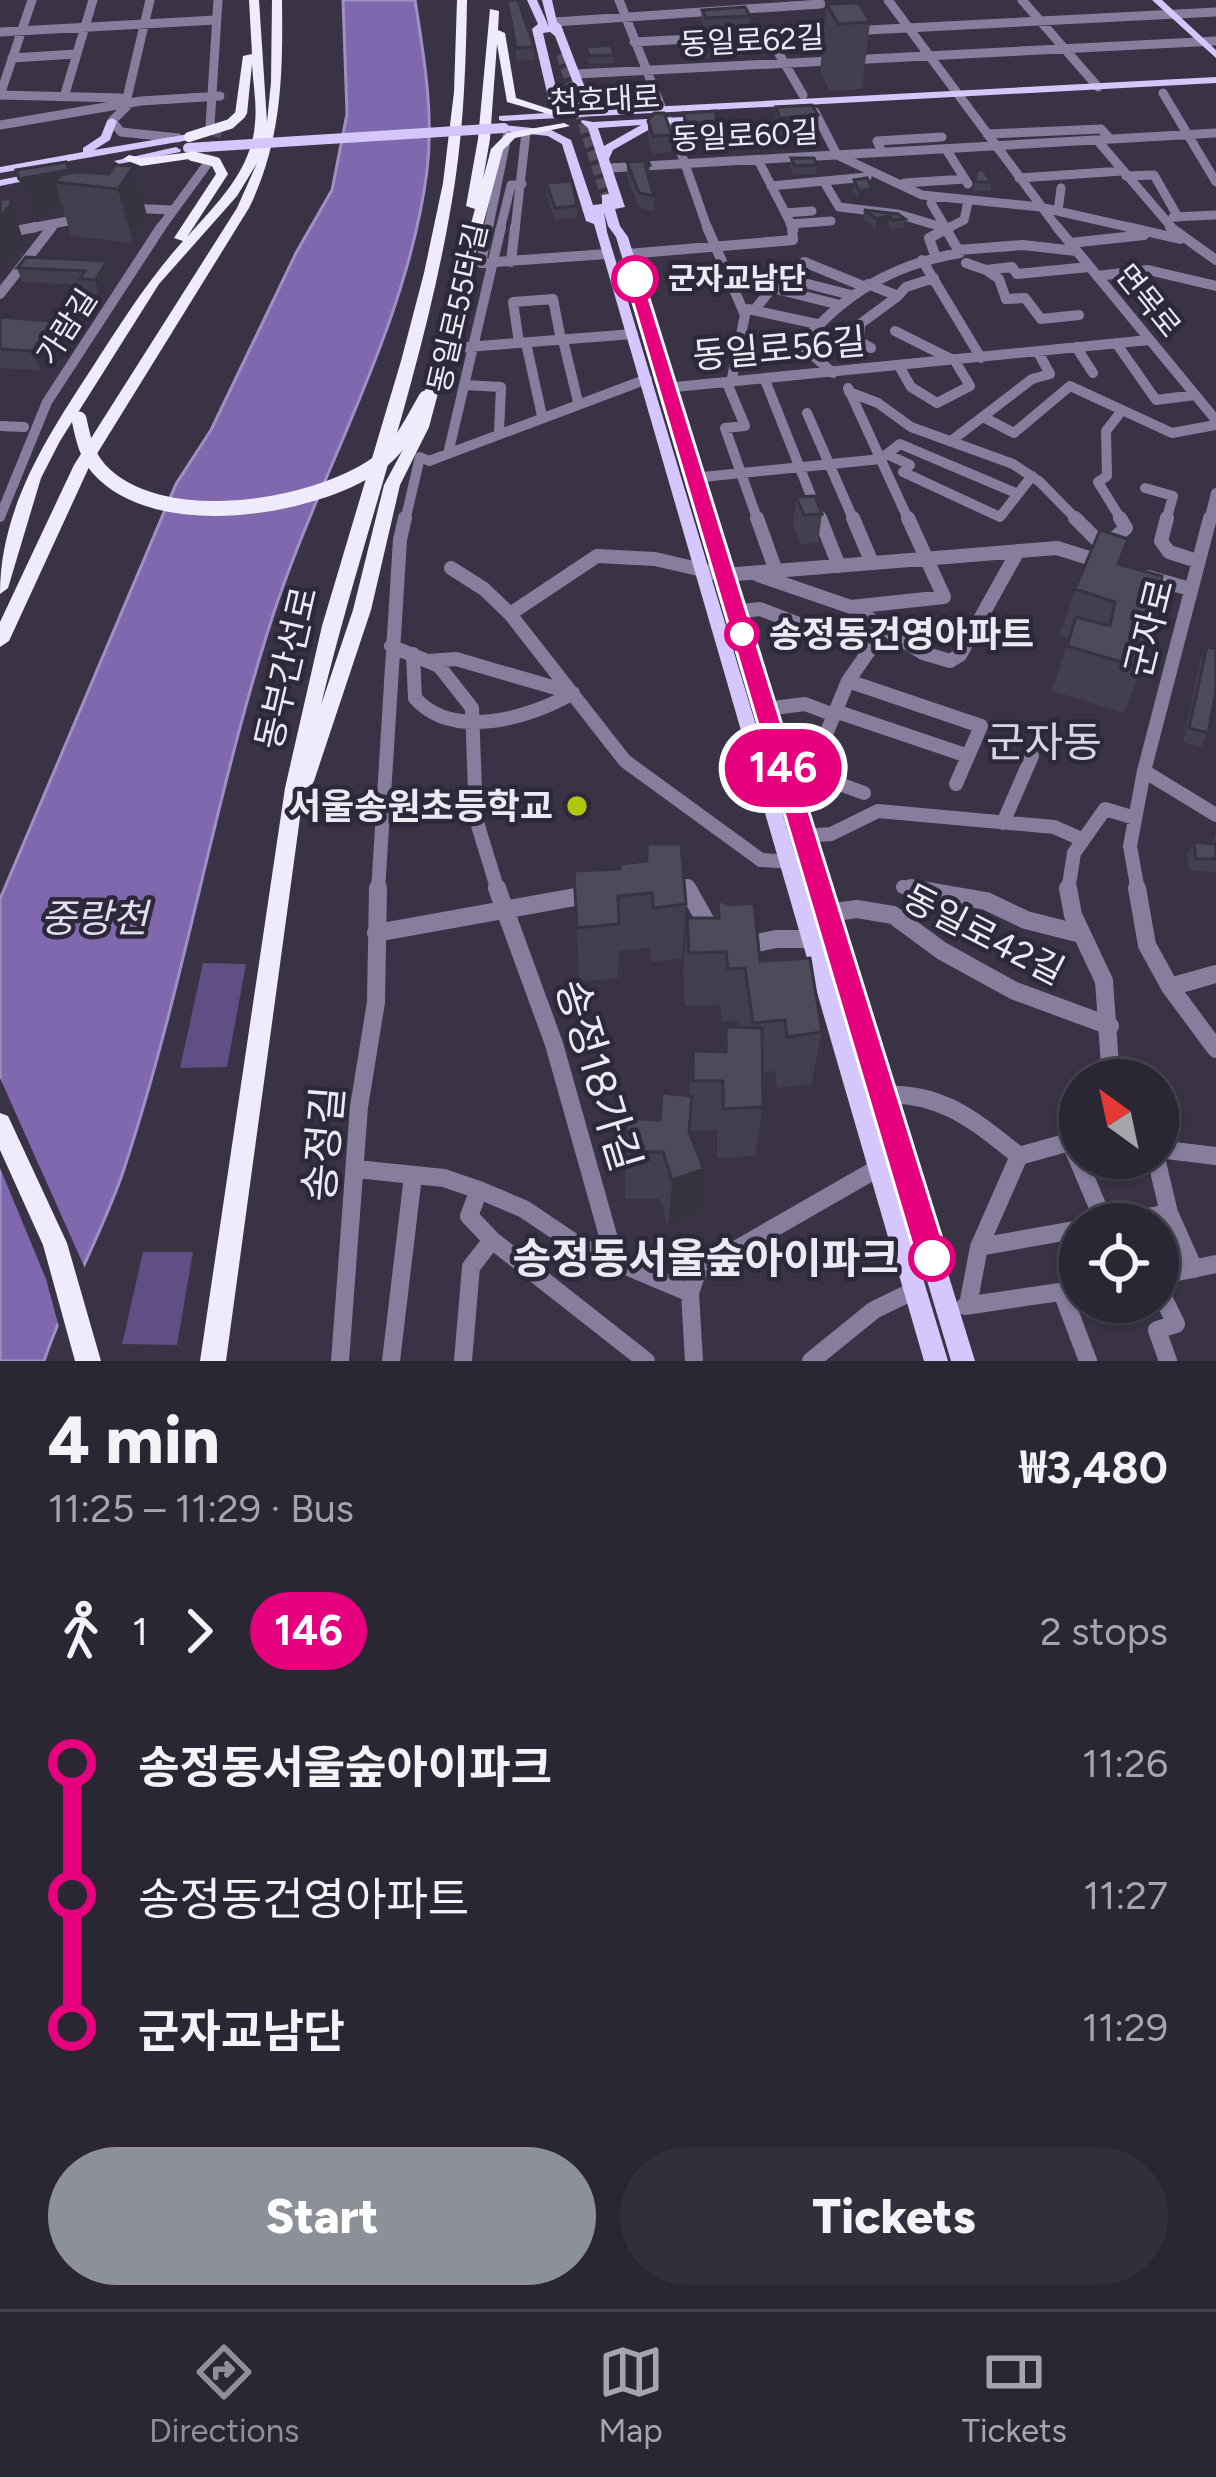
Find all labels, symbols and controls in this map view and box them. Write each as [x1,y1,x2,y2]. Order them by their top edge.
street label: 동일로62길 [679,18,825,63]
street label: 천호대로 [549,78,661,121]
street label: 동일로60길 [671,113,819,158]
street label: 동일로55다길 [420,220,495,396]
marker: 군자교남단 [613,257,657,301]
street label: 면목로 [1108,257,1189,345]
place label: 군자교남단 [668,260,806,297]
street label: 가람길 [29,282,105,372]
street label: 동일로56길 [691,320,867,377]
street label: 군자로 [1117,575,1182,682]
street label: 동부간선로 [247,583,326,754]
place label: 송정동건영아파트 [769,613,1034,656]
marker: 송정동건영아파트 [726,618,758,650]
district label: 군자동 [986,717,1102,768]
line badge: 146 [714,729,852,807]
text: 146 [749,742,817,793]
place label: 서울송원초등학교 [288,785,553,828]
marker: 서울송원초등학교 [564,793,590,819]
street label: 동일로42길 [896,876,1071,993]
water label: 중랑천 [40,895,152,942]
street label: 송정18가길 [545,973,652,1177]
north arrow [1059,1059,1179,1179]
map controls [1059,1059,1179,1323]
street label: 송정길 [293,1084,354,1204]
button: locate [1059,1203,1179,1323]
place label: 송정동서울숲아이파크 [513,1233,899,1284]
marker: 송정동서울숲아이파크 [910,1236,954,1280]
text: 4 min [48,1400,220,1480]
text: ₩3,480 [1020,1440,1168,1494]
text: 11:25 – 11:29 · Bus [48,1485,354,1532]
icon: walk [48,1598,114,1664]
icon: forward [166,1598,232,1664]
text: 146 [274,1605,343,1656]
text: 1 [132,1608,148,1655]
text: 2 stops [1040,1608,1168,1655]
text: 송정동서울숲아이파크 [138,1740,552,1794]
text: 11:26 [1082,1740,1168,1787]
text: 송정동건영아파트 [138,1872,469,1926]
text: 11:27 [1083,1872,1168,1919]
text: 군자교남단 [138,2004,345,2058]
text: 11:29 [1082,2004,1168,2051]
button: Start [48,2147,596,2285]
button: Tickets [620,2147,1168,2285]
tab: Directions [149,2339,300,2450]
tab: Map [598,2339,664,2450]
tab: Tickets [962,2339,1067,2450]

